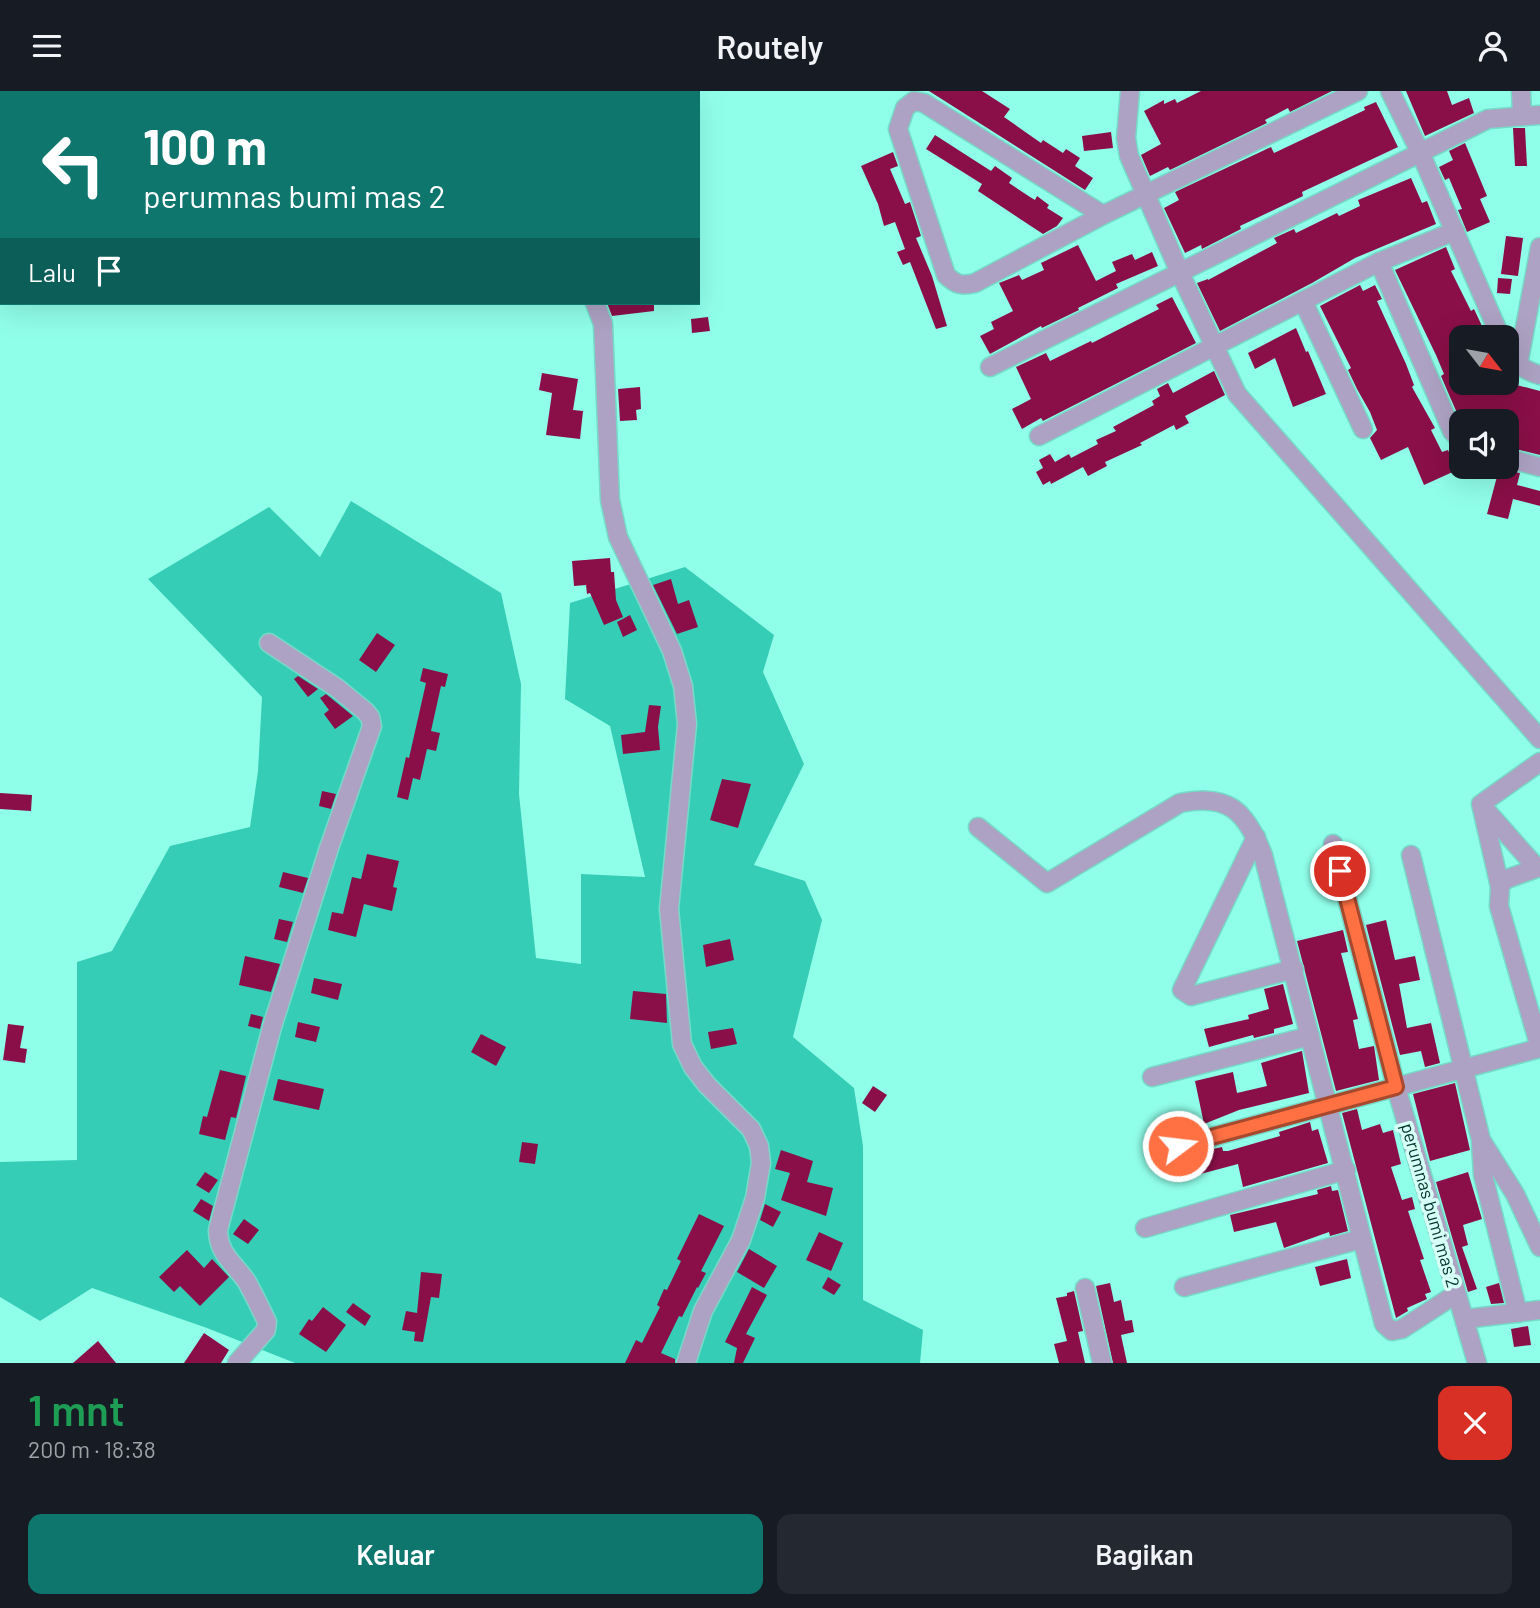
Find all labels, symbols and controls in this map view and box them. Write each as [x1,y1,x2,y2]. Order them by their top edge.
icon: menu [28,27,66,65]
text: Routely [717,27,823,65]
icon: person [1474,27,1512,65]
text: 100 m [143,116,267,175]
icon: left [28,119,119,210]
text: perumnas bumi mas 2 [143,176,446,214]
icon: arrive [90,252,128,290]
text: Lalu [28,256,76,287]
north arrow [1449,325,1519,395]
map controls [1449,325,1519,479]
button: sound [1449,409,1519,479]
pin [1310,841,1370,901]
icon: arrive [1321,852,1359,890]
position arrow [1141,1109,1215,1183]
street label: perumnas bumi mas 2 [1397,1120,1465,1290]
text: 1 mnt [28,1384,125,1434]
button: close [1438,1386,1512,1460]
text: 200 m · 18:38 [28,1435,156,1463]
button: Keluar [28,1514,763,1594]
button: Bagikan [777,1514,1512,1594]

